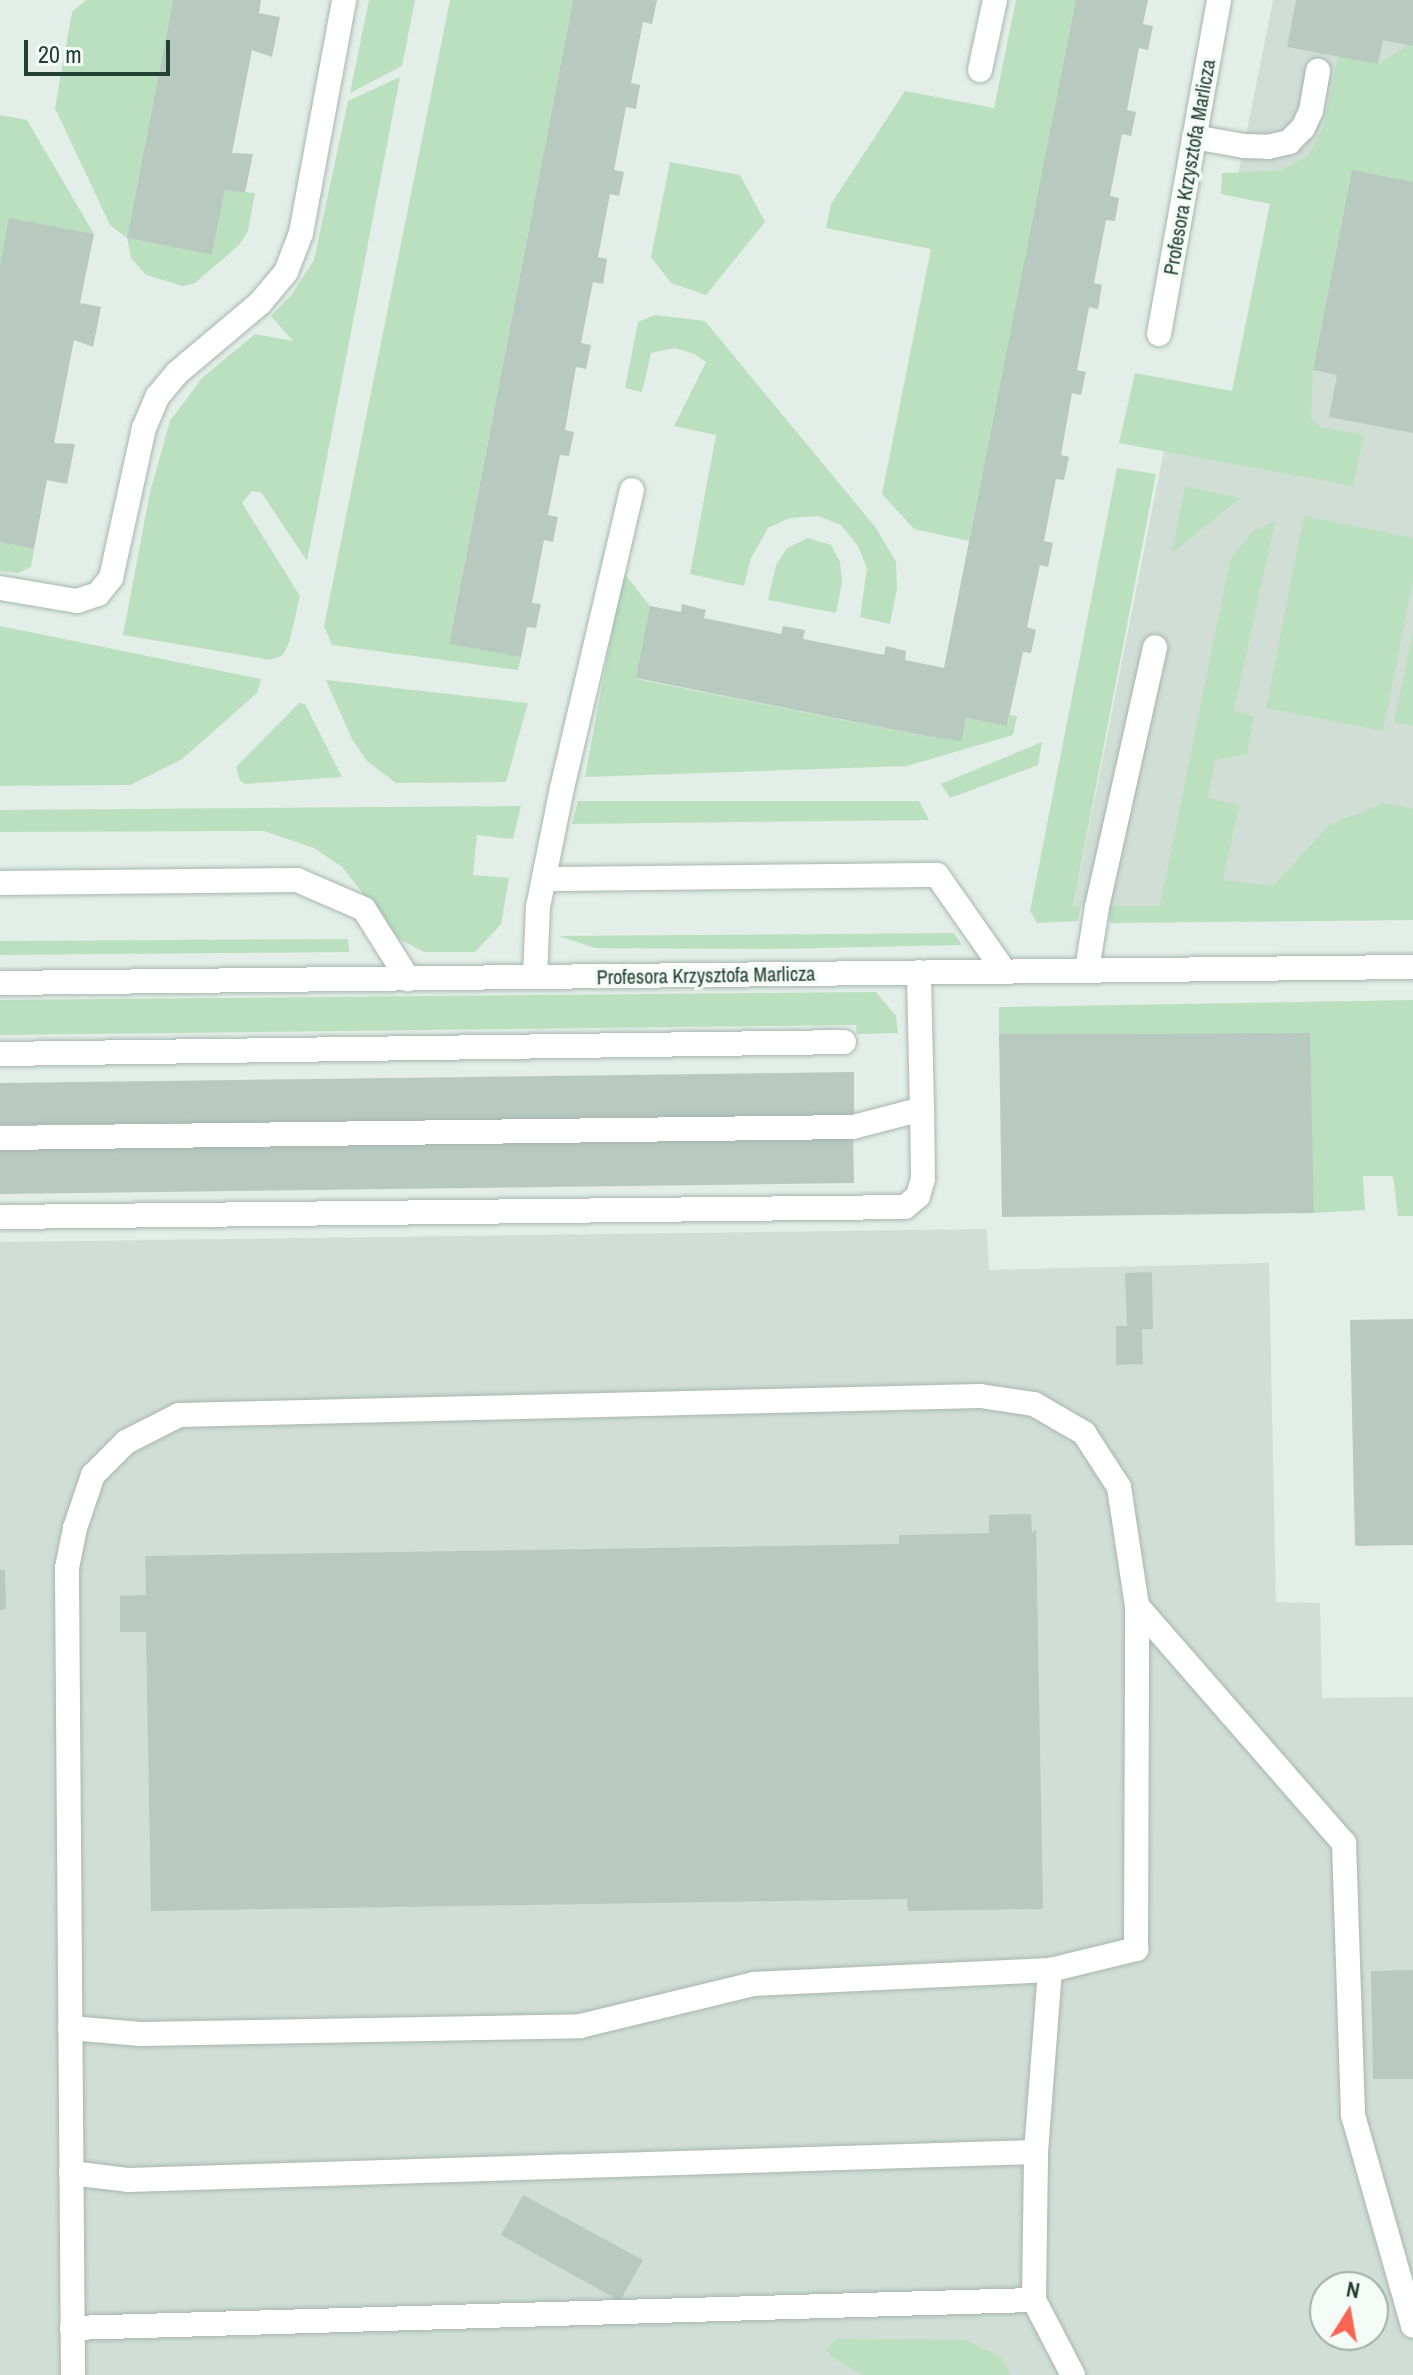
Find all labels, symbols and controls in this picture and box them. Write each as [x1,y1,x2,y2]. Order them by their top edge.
scale bar [28,24,174,74]
text: 20 m [38,38,82,70]
street label: Profesora Krzysztofa Marlicza [1158,57,1220,277]
street label: Profesora Krzysztofa Marlicza [596,961,816,989]
north arrow [1309,2271,1389,2351]
text: N [1344,2273,1362,2305]

